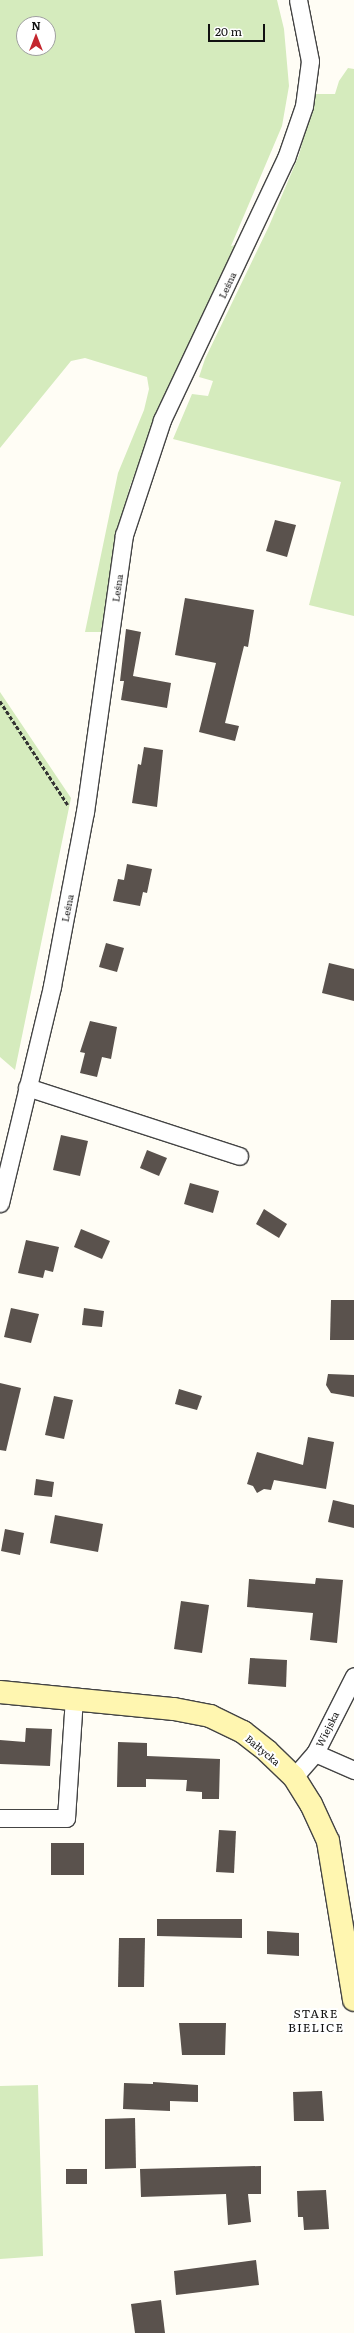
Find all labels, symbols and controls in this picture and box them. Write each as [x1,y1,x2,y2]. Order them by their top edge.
north arrow [16,16,56,56]
scale bar [210,16,267,42]
text: N [31,17,41,33]
text: 20 m [215,22,242,40]
street label: Leśna [216,270,238,300]
street label: Leśna [109,573,125,603]
street label: Leśna [58,893,76,923]
street label: Wiejska [313,1709,341,1749]
street label: Bałtycka [243,1732,283,1768]
district label: STARE BIELICE [288,2007,344,2035]

